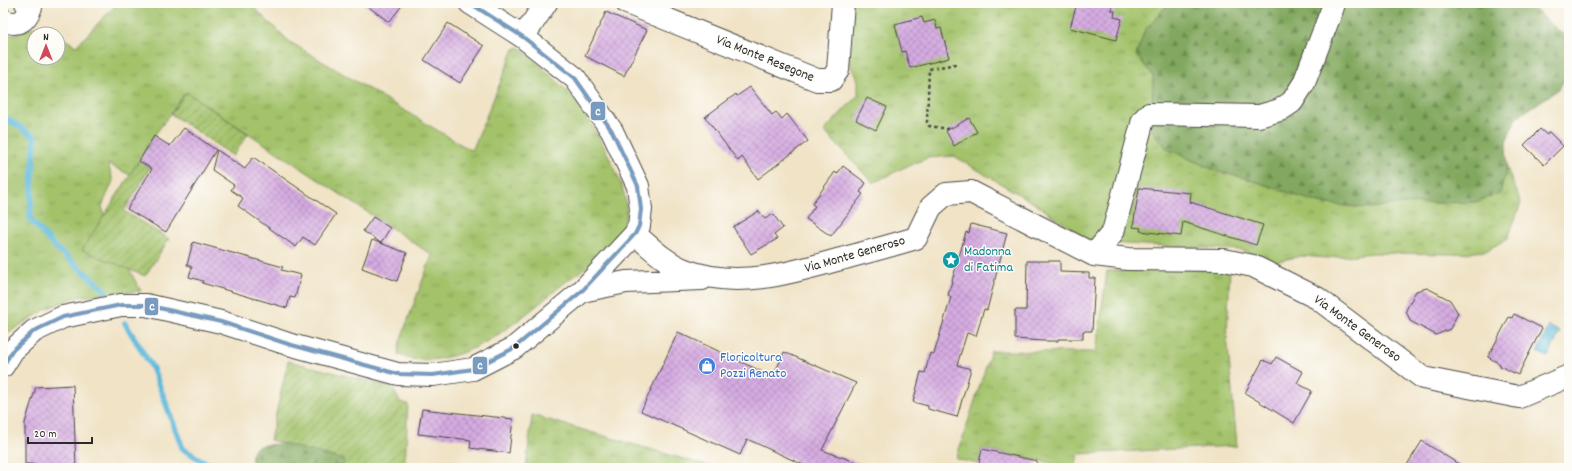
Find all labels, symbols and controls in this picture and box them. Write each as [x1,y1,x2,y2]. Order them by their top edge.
north arrow [26,26,66,66]
text: N [43,30,49,46]
street label: Via Monte Resegone [713,30,817,88]
line badge: C [590,101,606,121]
text: C [595,105,601,121]
street label: Via Monte Generoso [802,231,908,279]
place label: Madonna di Fatima [964,242,1013,278]
place icon: Madonna di Fatima [941,250,961,270]
street label: Via Monte Generoso [1309,290,1405,368]
line badge: C [144,297,159,316]
text: C [149,300,155,316]
unlabelled marker [511,341,521,351]
place label: Floricoltura Pozzi Renato [720,348,786,384]
line badge: C [472,356,488,375]
shop icon: Floricoltura Pozzi Renato [697,356,717,376]
text: C [477,359,483,375]
scale bar [28,419,92,445]
text: 20 m [34,426,57,443]

